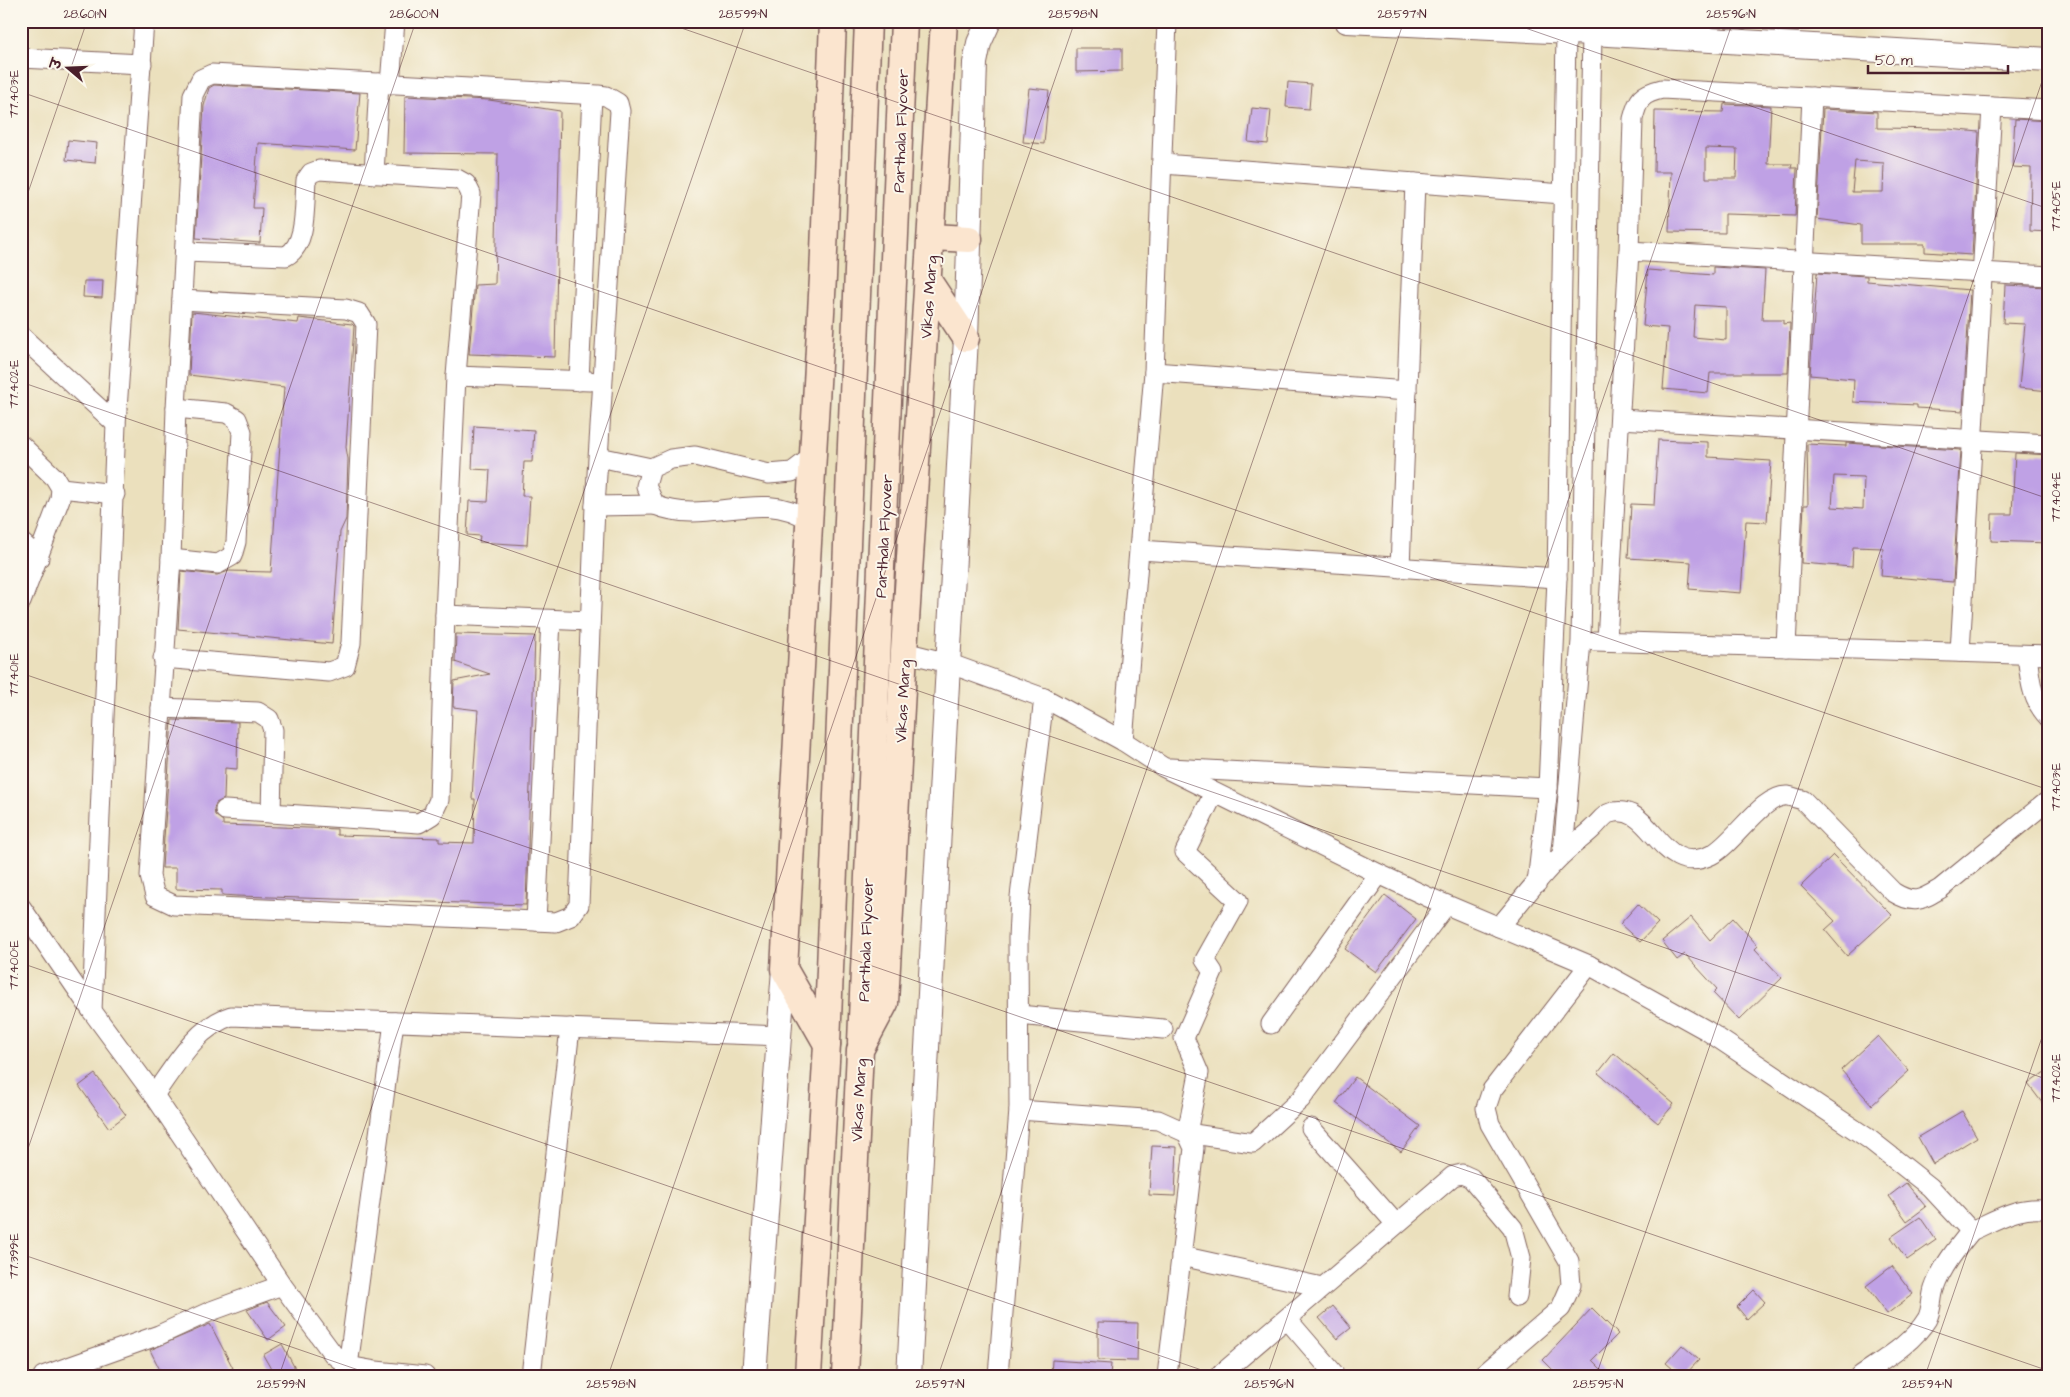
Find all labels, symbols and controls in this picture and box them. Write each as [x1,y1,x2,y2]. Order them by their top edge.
text: 28.601°N [63,6,107,23]
text: 28.600°N [389,6,439,23]
text: 28.599°N [719,6,768,23]
text: 28.598°N [1048,6,1098,23]
text: 28.597°N [1377,6,1427,23]
text: 28.596°N [1706,6,1756,23]
north arrow [42,42,92,92]
scale bar [1868,42,2008,74]
text: 50 m [1875,50,1913,71]
text: उ [45,55,68,74]
street label: Parthala Flyover [888,69,915,193]
text: 77.403°E [6,70,23,118]
text: 77.405°E [2048,181,2065,231]
street label: Vikas Marg [915,255,944,339]
text: 77.402°E [6,360,23,408]
text: 77.404°E [2048,472,2065,522]
street label: Parthala Flyover [870,473,899,599]
text: 77.401°E [6,653,23,697]
street label: Vikas Marg [890,659,917,743]
text: 77.403°E [2048,763,2065,811]
street label: Parthala Flyover [853,878,880,1002]
text: 77.400°E [6,940,23,990]
text: 77.402°E [2048,1054,2065,1102]
street label: Vikas Marg [846,1058,873,1142]
text: 77.399°E [6,1233,23,1279]
text: 28.599°N [257,1376,306,1393]
text: 28.598°N [586,1376,636,1393]
text: 28.597°N [915,1376,965,1393]
text: 28.596°N [1244,1376,1294,1393]
text: 28.595°N [1573,1376,1624,1393]
text: 28.594°N [1902,1376,1952,1393]

